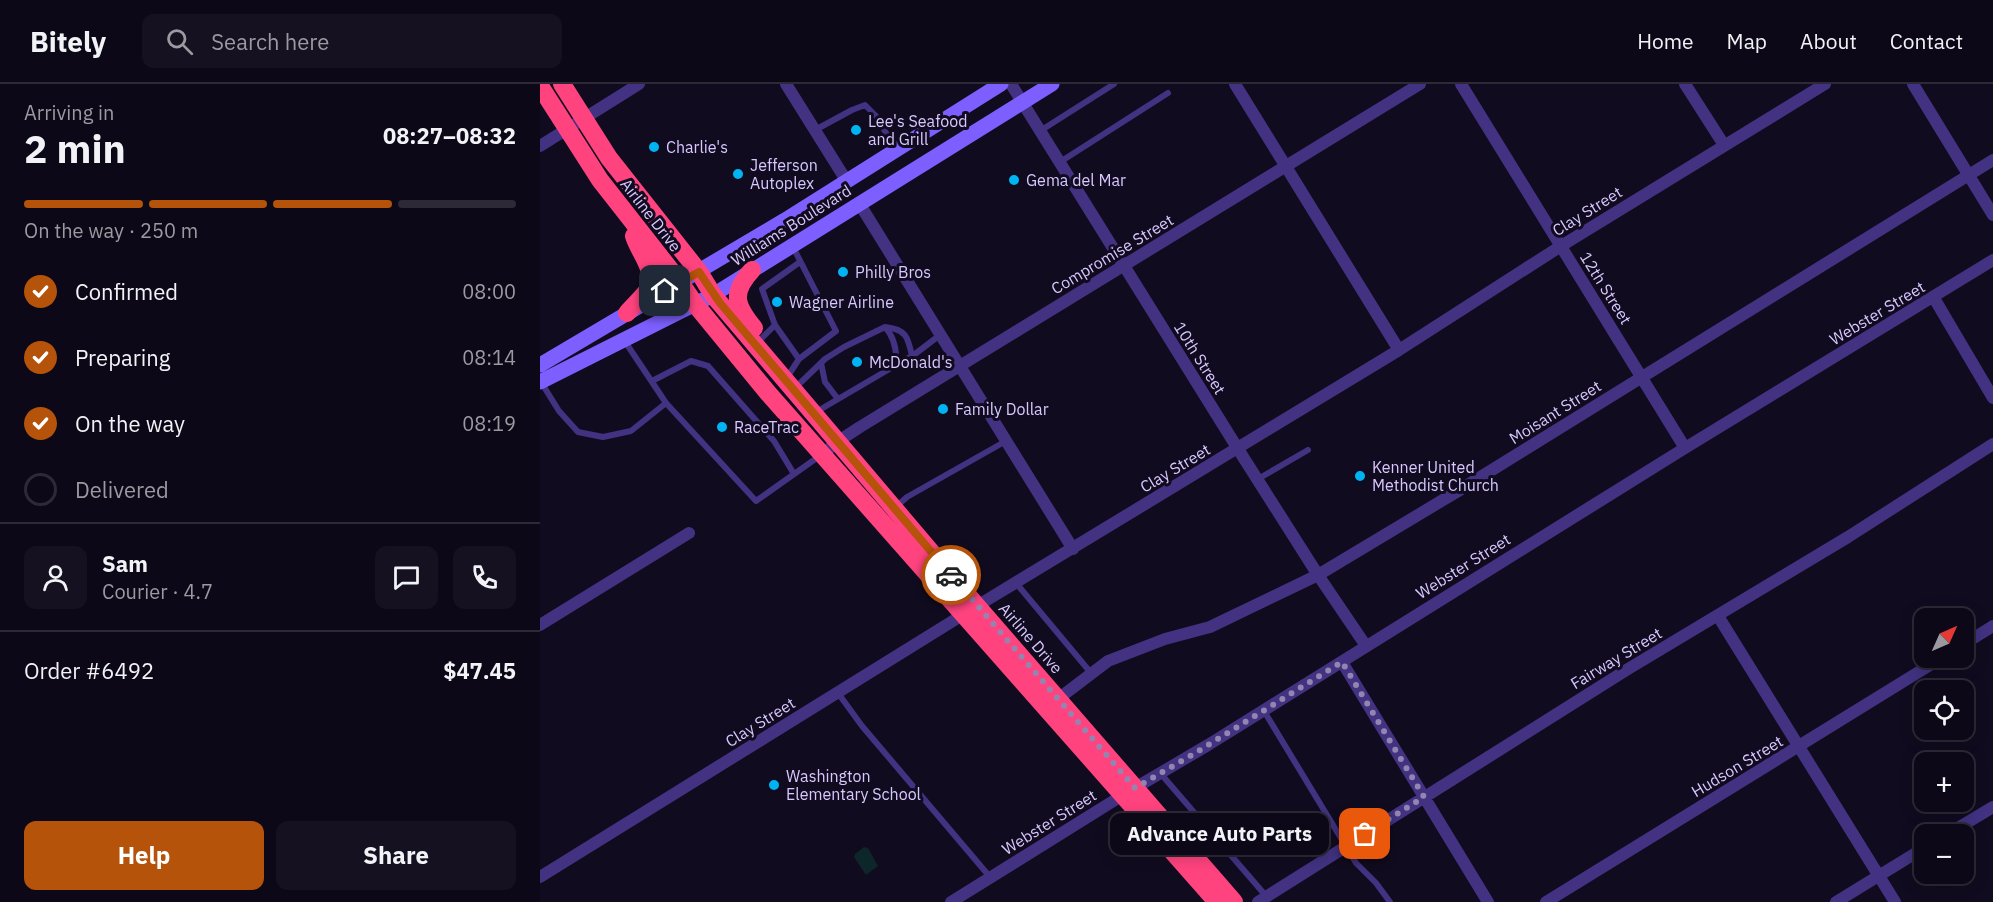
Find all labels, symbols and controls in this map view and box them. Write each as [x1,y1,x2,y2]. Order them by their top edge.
search box [142,14,562,68]
text: Bitely [30,23,106,60]
icon: search [163,25,196,58]
text: Search here [211,27,329,56]
text: Home [1637,27,1694,55]
text: Map [1727,27,1767,55]
text: About [1800,27,1857,55]
text: Contact [1890,27,1963,55]
text: Arriving in [24,99,114,126]
place label: Lee's Seafood and Grill [868,111,968,149]
text: 08:27–08:32 [383,121,516,150]
text: 2 min [24,123,126,174]
marker: Lee's Seafood and Grill [849,123,863,137]
place label: Charlie's [666,137,728,157]
marker: Charlie's [647,140,661,154]
place label: Jefferson Autoplex [750,155,818,193]
marker: Jefferson Autoplex [731,167,745,181]
place label: Gema del Mar [1026,170,1126,190]
marker: Gema del Mar [1007,173,1021,187]
street label: Airline Drive [616,174,686,256]
street label: Williams Boulevard [727,180,855,270]
street label: Clay Street [1548,182,1626,240]
street label: Compromise Street [1047,210,1177,298]
text: On the way · 250 m [24,217,198,244]
street label: 12th Street [1576,248,1636,328]
place label: Philly Bros [855,262,931,282]
pin [639,265,690,316]
marker: Philly Bros [836,265,850,279]
icon: home [648,274,681,307]
icon: check [24,275,57,308]
text: Confirmed [75,277,178,306]
street label: Webster Street [1826,277,1928,349]
text: 08:00 [462,278,516,305]
place label: Wagner Airline [789,292,894,312]
marker: Wagner Airline [770,295,784,309]
street label: 10th Street [1170,318,1230,398]
icon: check [24,341,57,374]
text: Preparing [75,343,170,372]
text: 08:14 [462,344,516,371]
place label: McDonald's [869,352,953,372]
marker: McDonald's [850,355,864,369]
street label: Moisant Street [1505,376,1605,448]
place label: Family Dollar [955,399,1049,419]
marker: Family Dollar [936,402,950,416]
icon: check [24,407,57,440]
text: On the way [75,409,185,438]
text: 08:19 [462,410,516,437]
place label: RaceTrac [734,417,799,437]
marker: RaceTrac [715,420,729,434]
street label: Clay Street [1136,439,1214,497]
place label: Kenner United Methodist Church [1372,457,1499,495]
marker: Kenner United Methodist Church [1353,469,1367,483]
text: Delivered [75,475,169,504]
street label: Webster Street [1412,529,1514,603]
courier [921,545,981,605]
button: person [24,546,87,609]
button: chat [375,546,438,609]
button: phone [453,546,516,609]
text: Sam [102,549,148,578]
icon: car [935,559,968,592]
text: Courier · 4.7 [102,578,213,605]
street label: Airline Drive [995,599,1067,678]
north arrow [1914,608,1974,668]
map controls [1914,608,1974,884]
street label: Fairway Street [1567,623,1665,693]
text: Order #6492 [24,656,154,685]
text: $47.45 [443,656,516,685]
button: locate [1914,680,1974,740]
street label: Clay Street [721,693,799,751]
street label: Hudson Street [1688,731,1786,801]
button: + [1914,752,1974,812]
place label: Washington Elementary School [786,766,921,804]
marker: Washington Elementary School [767,778,781,792]
street label: Webster Street [998,785,1100,859]
pin [1339,808,1390,859]
callout: Advance Auto Parts [1110,813,1329,855]
icon: bag [1348,817,1381,850]
text: Advance Auto Parts [1127,820,1312,847]
button: Help [24,821,264,890]
button: Share [276,821,516,890]
button: − [1914,824,1974,884]

